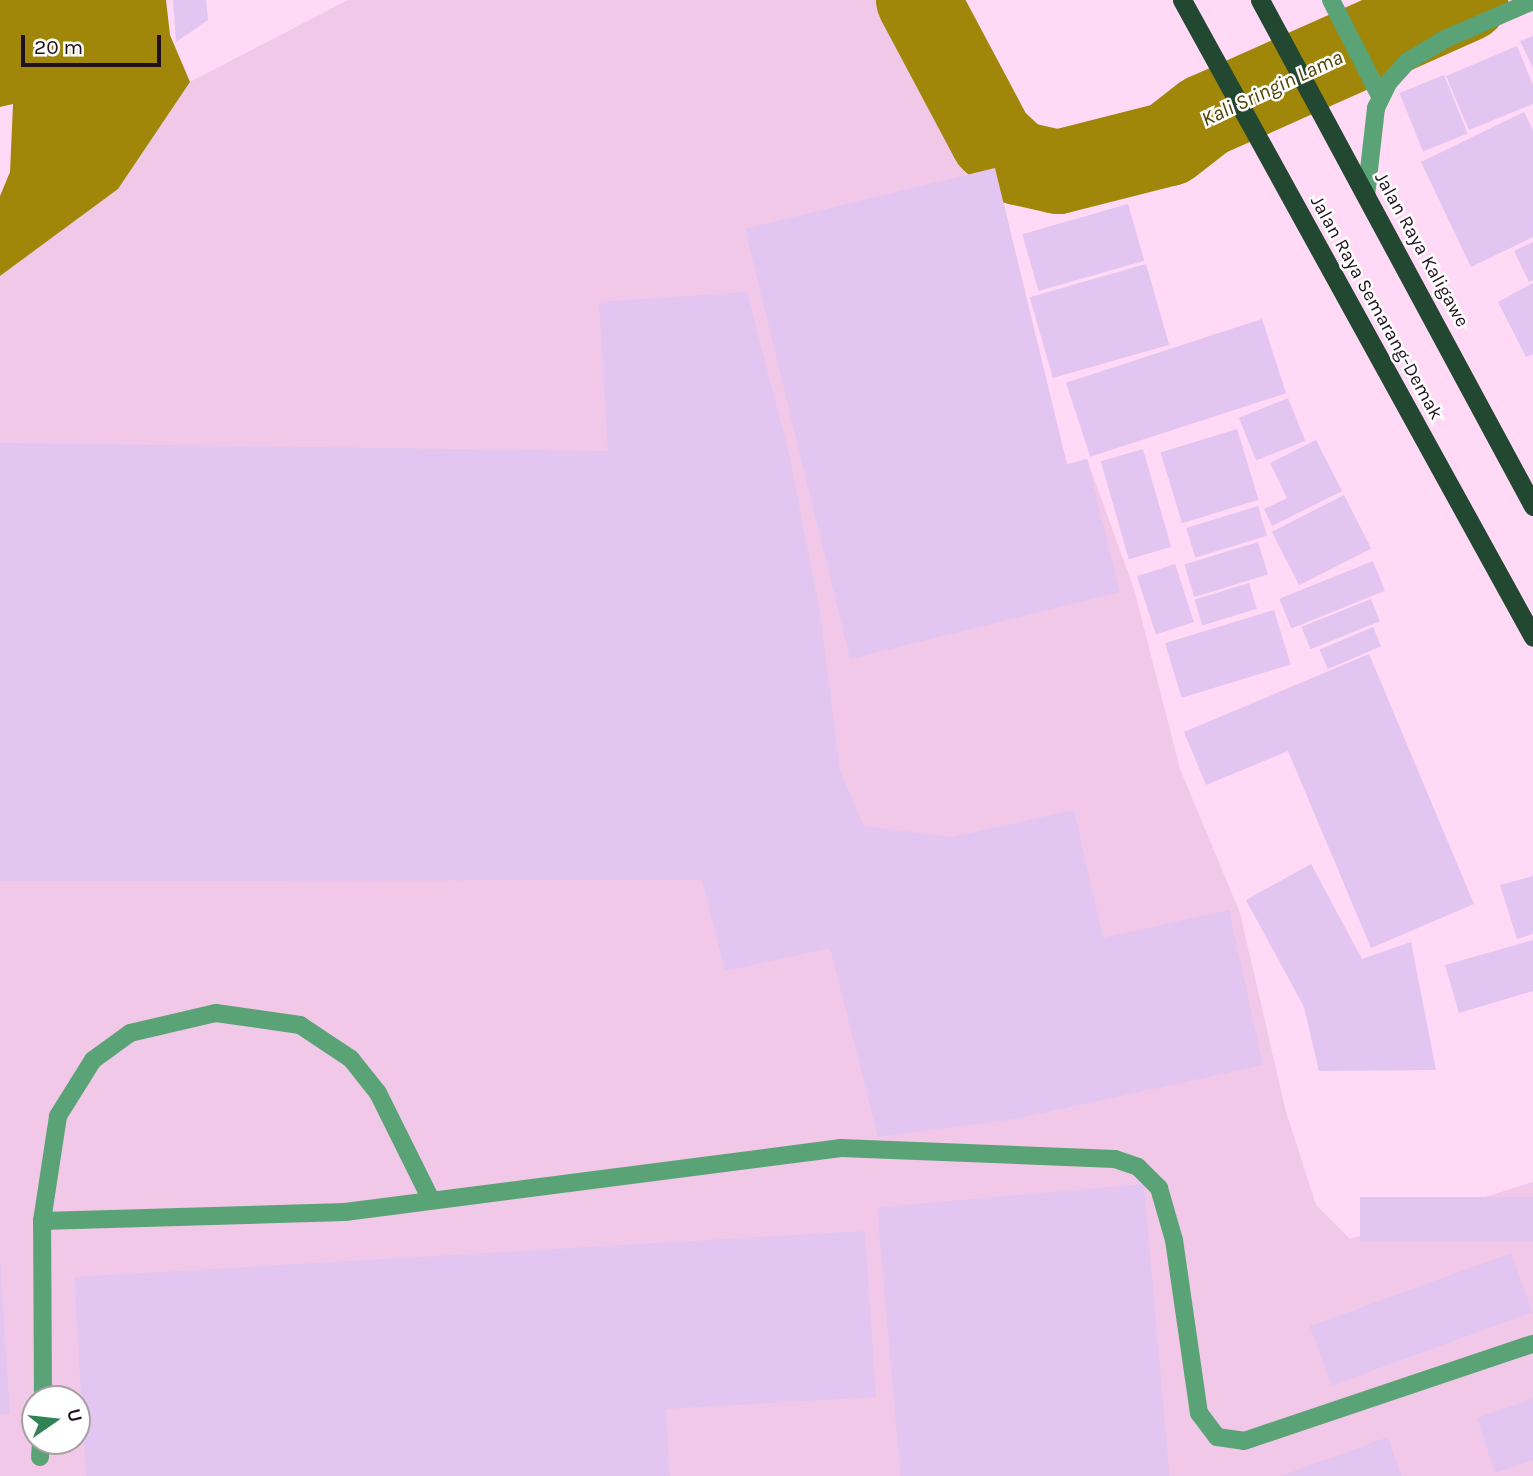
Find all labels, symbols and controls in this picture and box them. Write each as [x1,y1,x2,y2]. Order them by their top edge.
scale bar [24,21,164,65]
text: 20 m [34,35,83,59]
water label: Kali Sringin Lama [1197,44,1347,132]
street label: Jalan Raya Kaligawe [1369,169,1473,331]
street label: Jalan Raya Semarang-Demak [1305,192,1447,424]
north arrow [21,1385,91,1455]
text: U [62,1406,87,1424]

